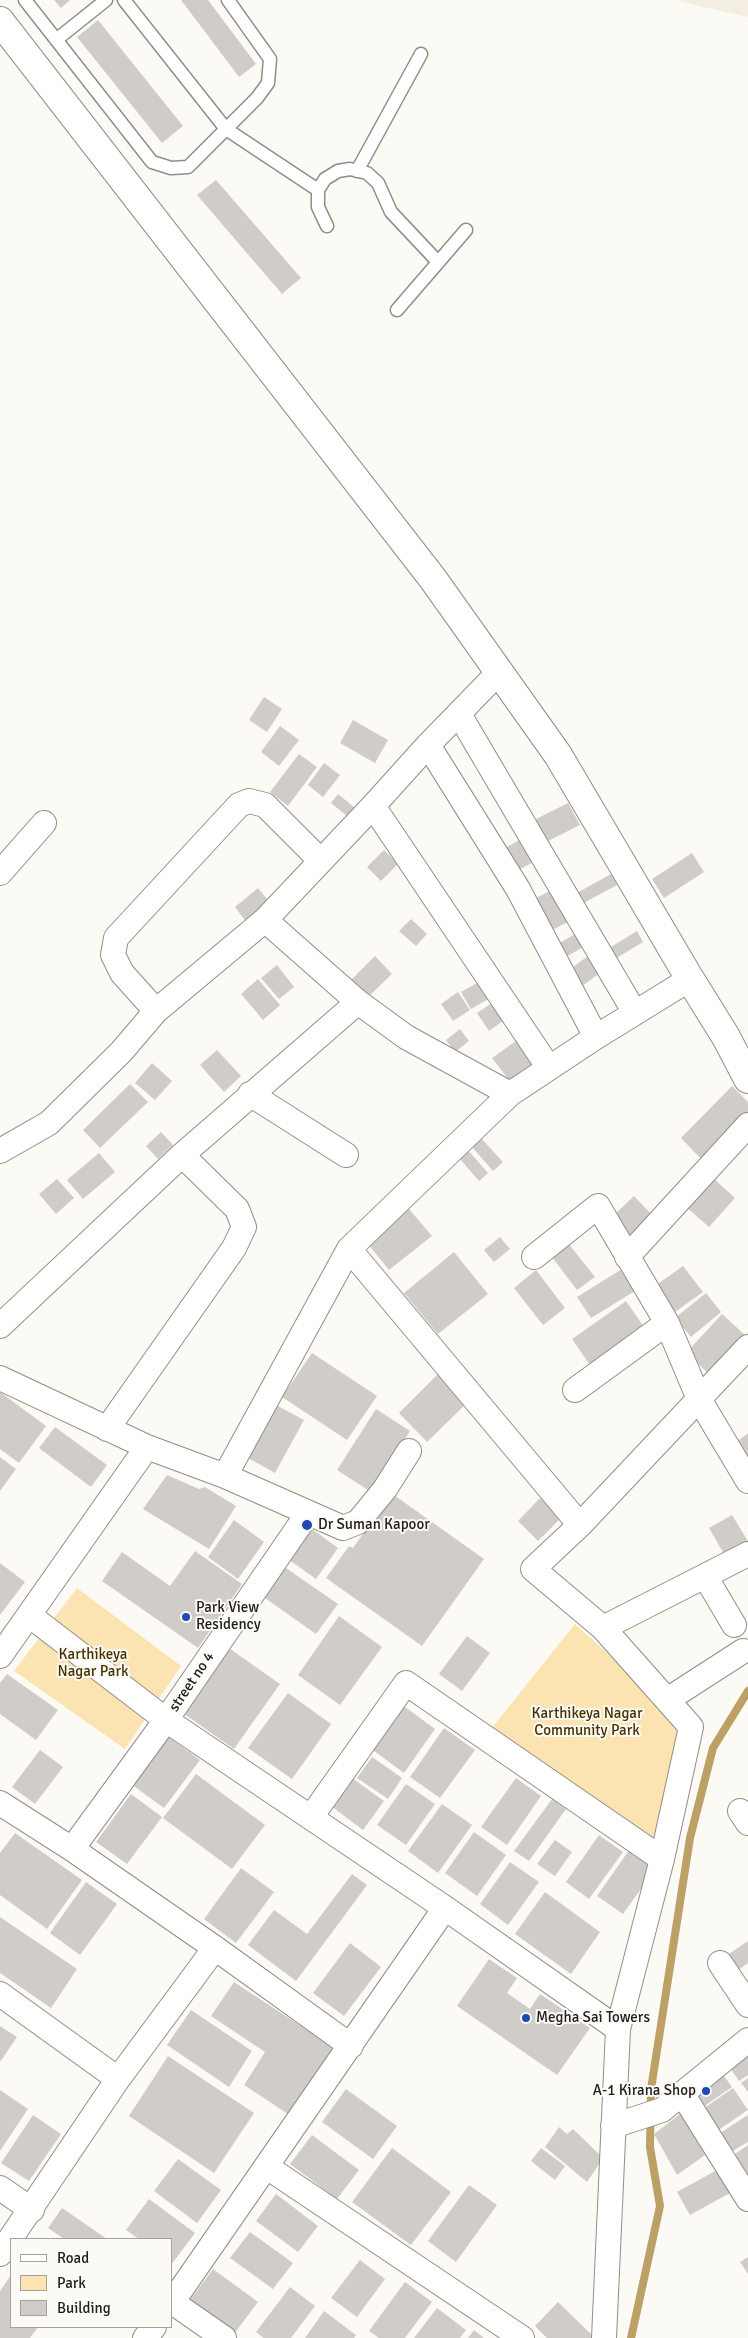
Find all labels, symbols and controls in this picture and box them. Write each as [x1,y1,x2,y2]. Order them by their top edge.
place label: Dr Suman Kapoor [318,1516,430,1534]
marker: Dr Suman Kapoor [300,1518,314,1532]
place label: Park View Residency [196,1599,261,1634]
marker: Park View Residency [180,1611,192,1623]
park label: Karthikeya Nagar Park [58,1646,128,1681]
street label: street no 4 [166,1649,218,1715]
park label: Karthikeya Nagar Community Park [532,1705,642,1740]
place label: Megha Sai Towers [536,2009,650,2027]
marker: Megha Sai Towers [520,2012,532,2024]
place label: A-1 Kirana Shop [593,2082,696,2100]
marker: A-1 Kirana Shop [700,2085,712,2097]
legend [10,2238,172,2328]
text: Road [57,2249,89,2267]
text: Park [57,2274,86,2292]
text: Building [57,2299,111,2317]

